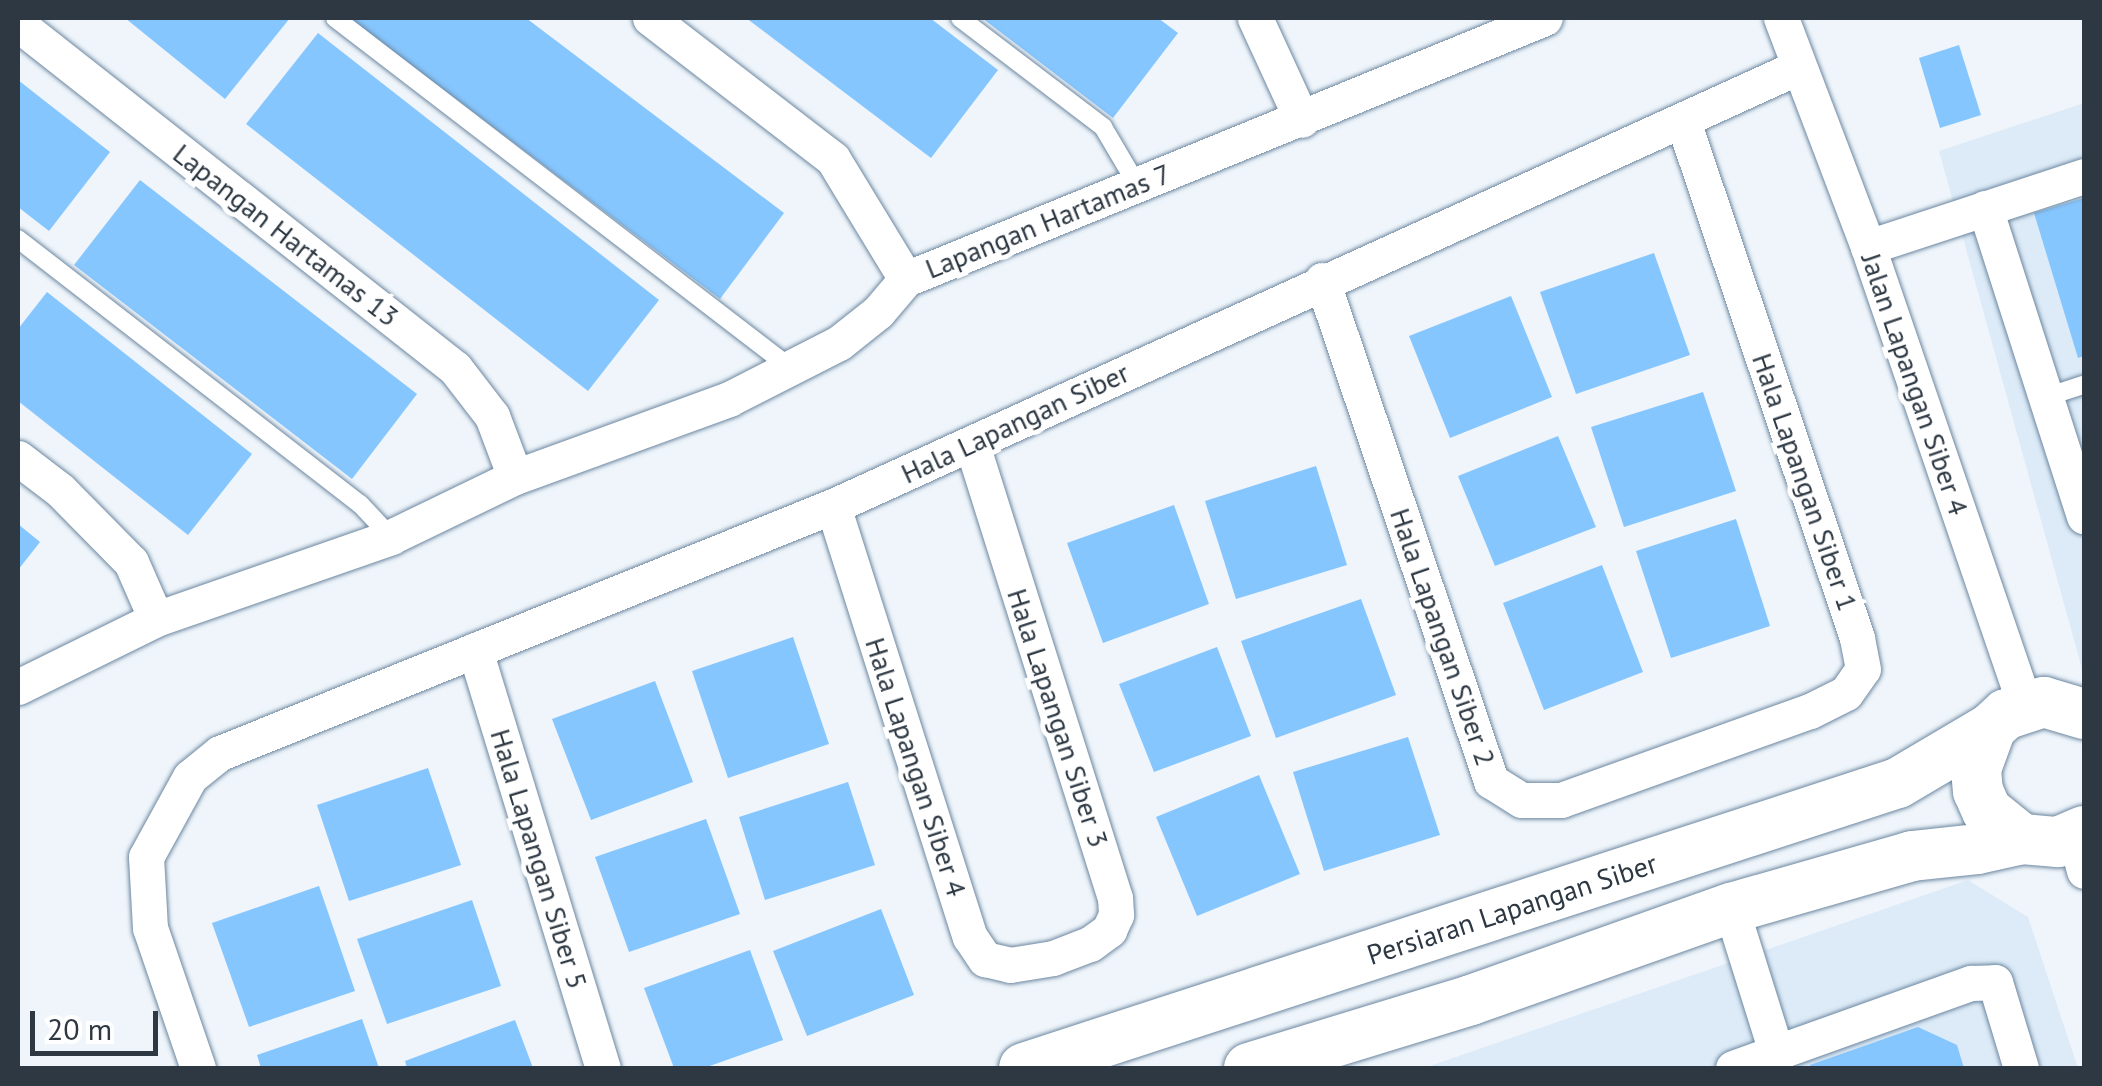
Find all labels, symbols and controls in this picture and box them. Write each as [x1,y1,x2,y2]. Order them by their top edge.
street label: Lapangan Hartamas 13 [167,137,405,333]
street label: Lapangan Hartamas 7 [920,156,1176,286]
street label: Jalan Lapangan Siber 4 [1854,249,1976,519]
street label: Hala Lapangan Siber 1 [1745,349,1865,615]
street label: Hala Lapangan Siber [896,356,1134,490]
street label: Hala Lapangan Siber 2 [1383,504,1503,770]
street label: Hala Lapangan Siber 3 [1000,584,1116,852]
street label: Hala Lapangan Siber 4 [858,633,974,901]
street label: Hala Lapangan Siber 5 [483,725,595,993]
street label: Persiaran Lapangan Siber [1363,846,1661,972]
scale bar [35,991,162,1053]
text: 20 m [47,1009,112,1048]

